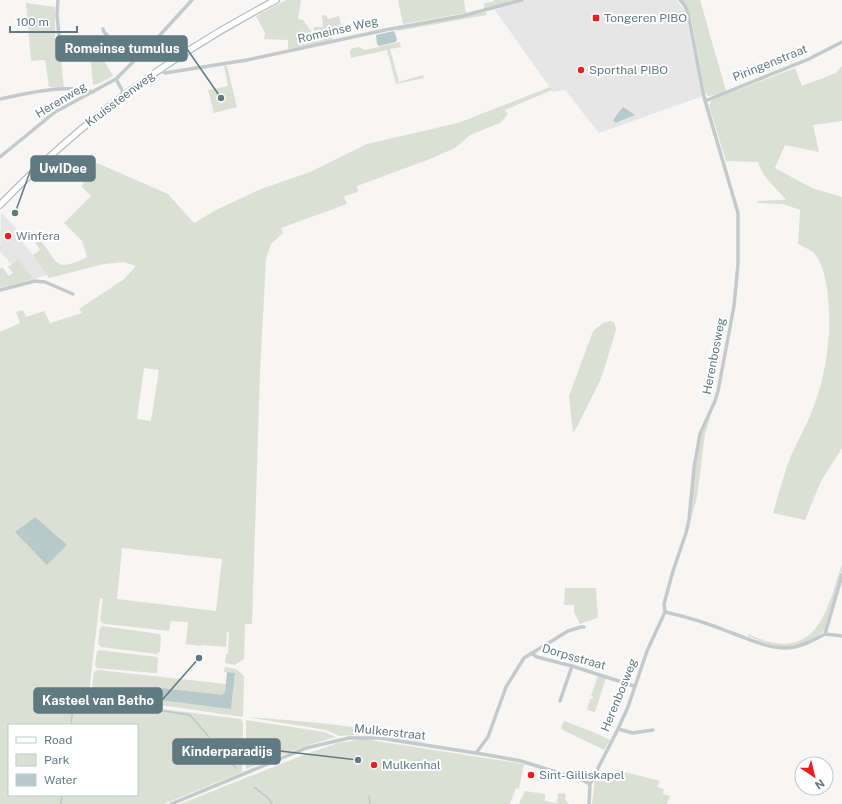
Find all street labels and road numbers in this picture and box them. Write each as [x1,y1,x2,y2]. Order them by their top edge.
street label: Romeinse Weg [296,14,380,46]
street label: Piringenstraat [731,42,810,84]
street label: Kruissteenweg [83,68,157,130]
street label: Herenweg [33,79,89,121]
street label: Herenbosweg [700,317,728,395]
street label: Dorpsstraat [540,641,608,673]
street label: Herenbosweg [598,656,640,734]
street label: Mulkerstraat [354,721,427,743]

